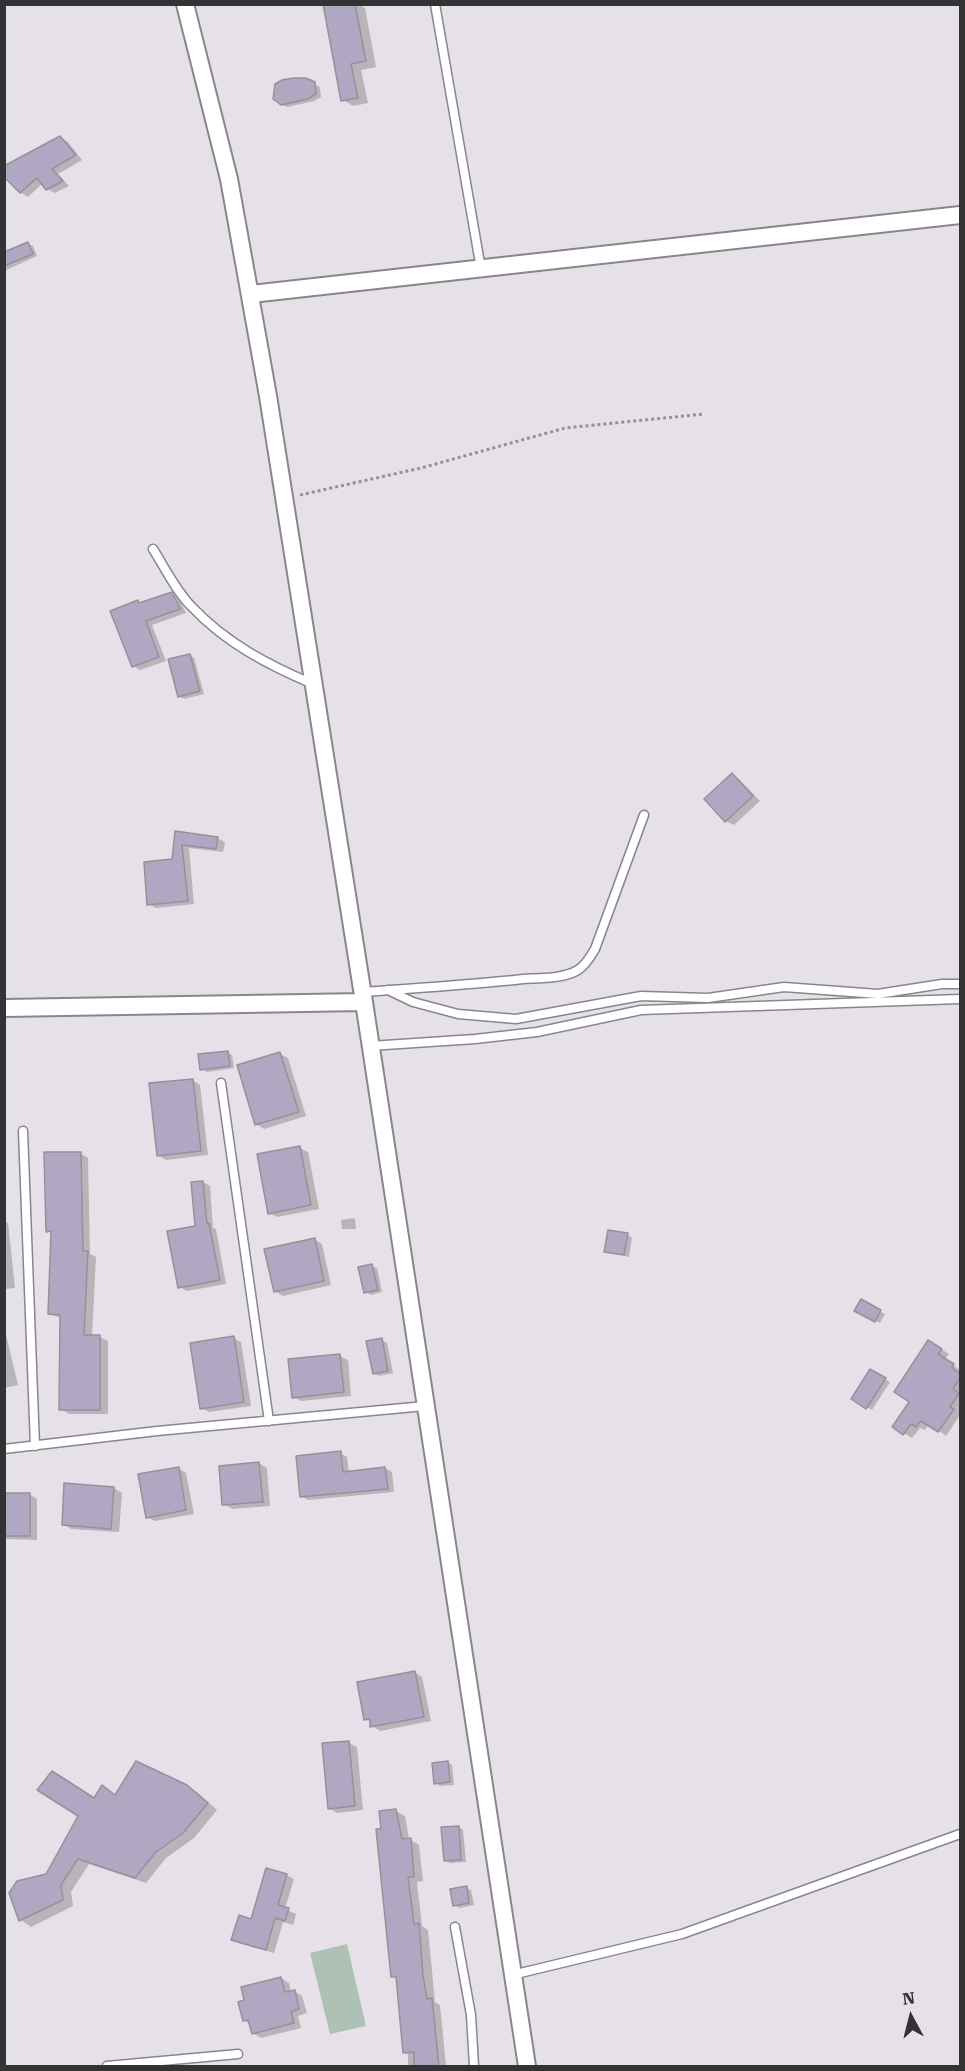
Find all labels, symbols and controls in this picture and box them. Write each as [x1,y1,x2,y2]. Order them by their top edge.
north arrow [881,1987,941,2047]
text: N [901,1988,916,2009]

